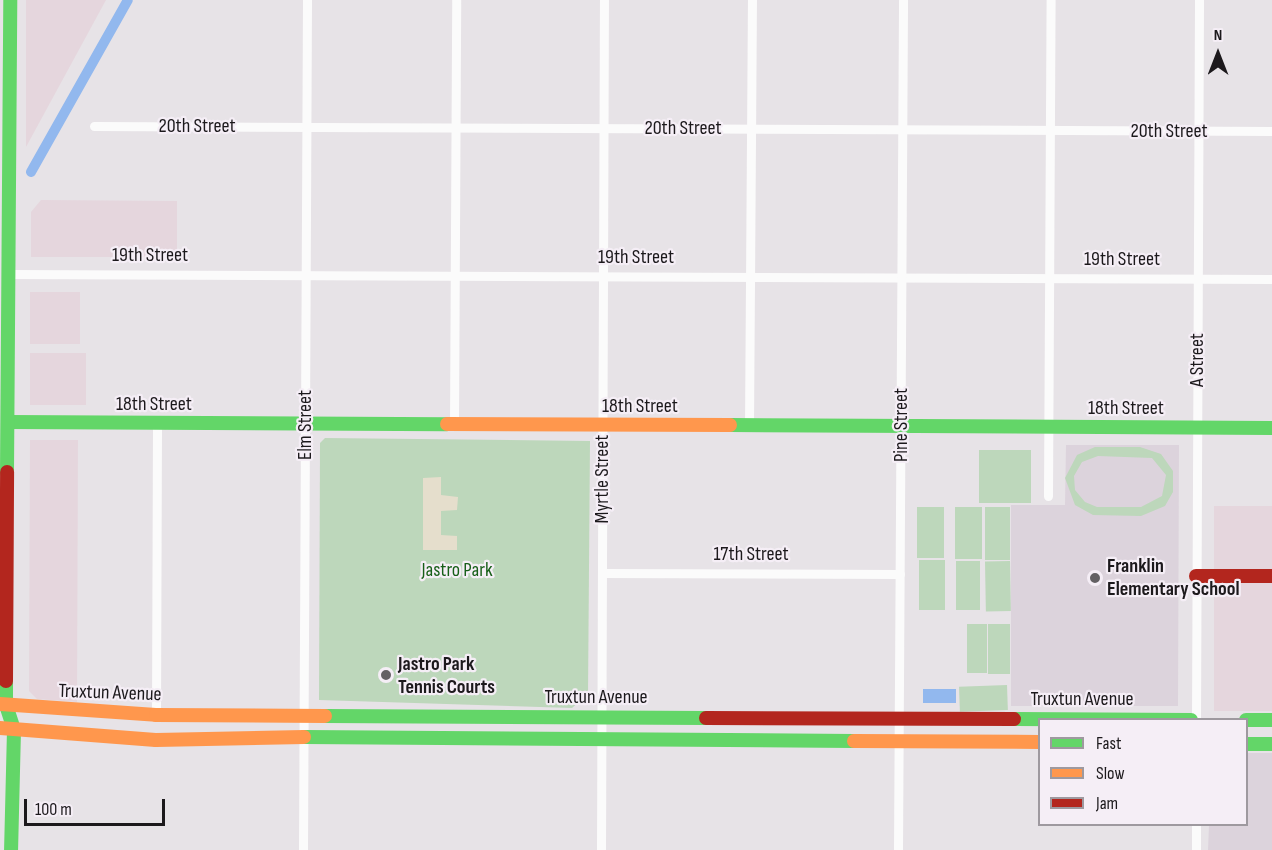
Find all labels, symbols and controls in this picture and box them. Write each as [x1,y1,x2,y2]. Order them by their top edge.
north arrow [1188,24,1248,84]
text: N [1214,26,1222,45]
street label: 20th Street [158,114,236,138]
street label: 20th Street [644,116,722,140]
street label: 20th Street [1130,119,1208,143]
street label: 19th Street [112,243,188,267]
street label: 19th Street [598,245,674,269]
street label: 19th Street [1084,247,1160,271]
street label: A Street [1185,333,1209,387]
street label: Pine Street [889,388,913,462]
street label: Elm Street [293,390,317,460]
street label: 18th Street [116,392,192,416]
street label: 18th Street [602,394,678,418]
street label: 18th Street [1088,396,1164,420]
street label: Myrtle Street [590,435,614,523]
street label: 17th Street [713,542,789,566]
place label: Franklin Elementary School [1107,554,1240,601]
park label: Jastro Park [421,558,493,582]
marker: Franklin Elementary School [1088,571,1102,585]
place label: Jastro Park Tennis Courts [398,652,495,699]
marker: Jastro Park Tennis Courts [379,668,393,682]
street label: Truxtun Avenue [58,679,162,707]
street label: Truxtun Avenue [544,685,648,709]
street label: Truxtun Avenue [1030,687,1134,711]
legend [1038,718,1248,826]
text: Fast [1096,733,1121,754]
text: Slow [1096,763,1125,784]
scale bar [27,787,168,825]
text: Jam [1096,793,1118,814]
text: 100 m [35,799,72,820]

